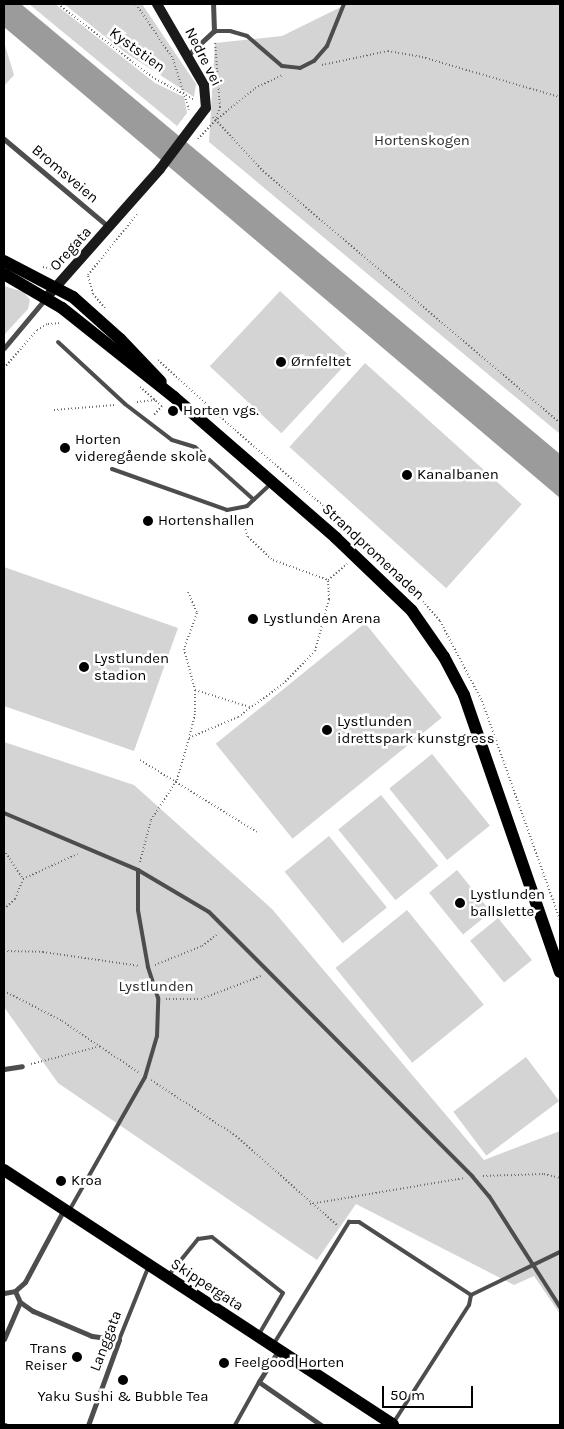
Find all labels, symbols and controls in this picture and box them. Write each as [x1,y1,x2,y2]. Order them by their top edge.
street label: Kyststien [106,24,168,76]
street label: Nedre vei [181,25,225,89]
park label: Hortenskogen [374,132,470,150]
street label: Bromsveien [28,141,102,207]
street label: Oregata [46,223,96,275]
place label: Ørnfeltet [291,353,351,371]
marker: Ørnfeltet [275,356,287,368]
place label: Horten vgs. [183,402,259,420]
marker: Horten vgs. [167,405,179,417]
place label: Horten videregående skole [75,430,207,465]
marker: Horten videregående skole [59,442,71,454]
place label: Kanalbanen [417,466,499,484]
marker: Kanalbanen [401,469,413,481]
street label: Strandpromenaden [318,500,428,604]
place label: Hortenshallen [158,512,254,530]
marker: Hortenshallen [142,515,154,527]
place label: Lystlunden Arena [263,610,381,628]
marker: Lystlunden Arena [247,613,259,625]
place label: Lystlunden stadion [94,649,169,684]
marker: Lystlunden stadion [78,661,90,673]
place label: Lystlunden idrettspark kunstgress [337,712,495,747]
marker: Lystlunden idrettspark kunstgress [321,724,333,736]
place label: Lystlunden ballslette [470,885,545,920]
marker: Lystlunden ballslette [454,897,466,909]
park label: Lystlunden [118,978,194,996]
place label: Kroa [71,1172,102,1190]
marker: Kroa [55,1175,67,1187]
street label: Skippergata [167,1255,247,1315]
street label: Langgata [86,1308,126,1374]
place label: Trans Reiser [25,1339,67,1374]
marker: Trans Reiser [71,1351,83,1363]
place label: Feelgood Horten [234,1354,344,1372]
marker: Feelgood Horten [218,1357,230,1369]
marker: Yaku Sushi & Bubble Tea [117,1374,129,1386]
scale bar [384,1376,475,1408]
text: 50 m [390,1386,425,1404]
place label: Yaku Sushi & Bubble Tea [37,1388,209,1406]

